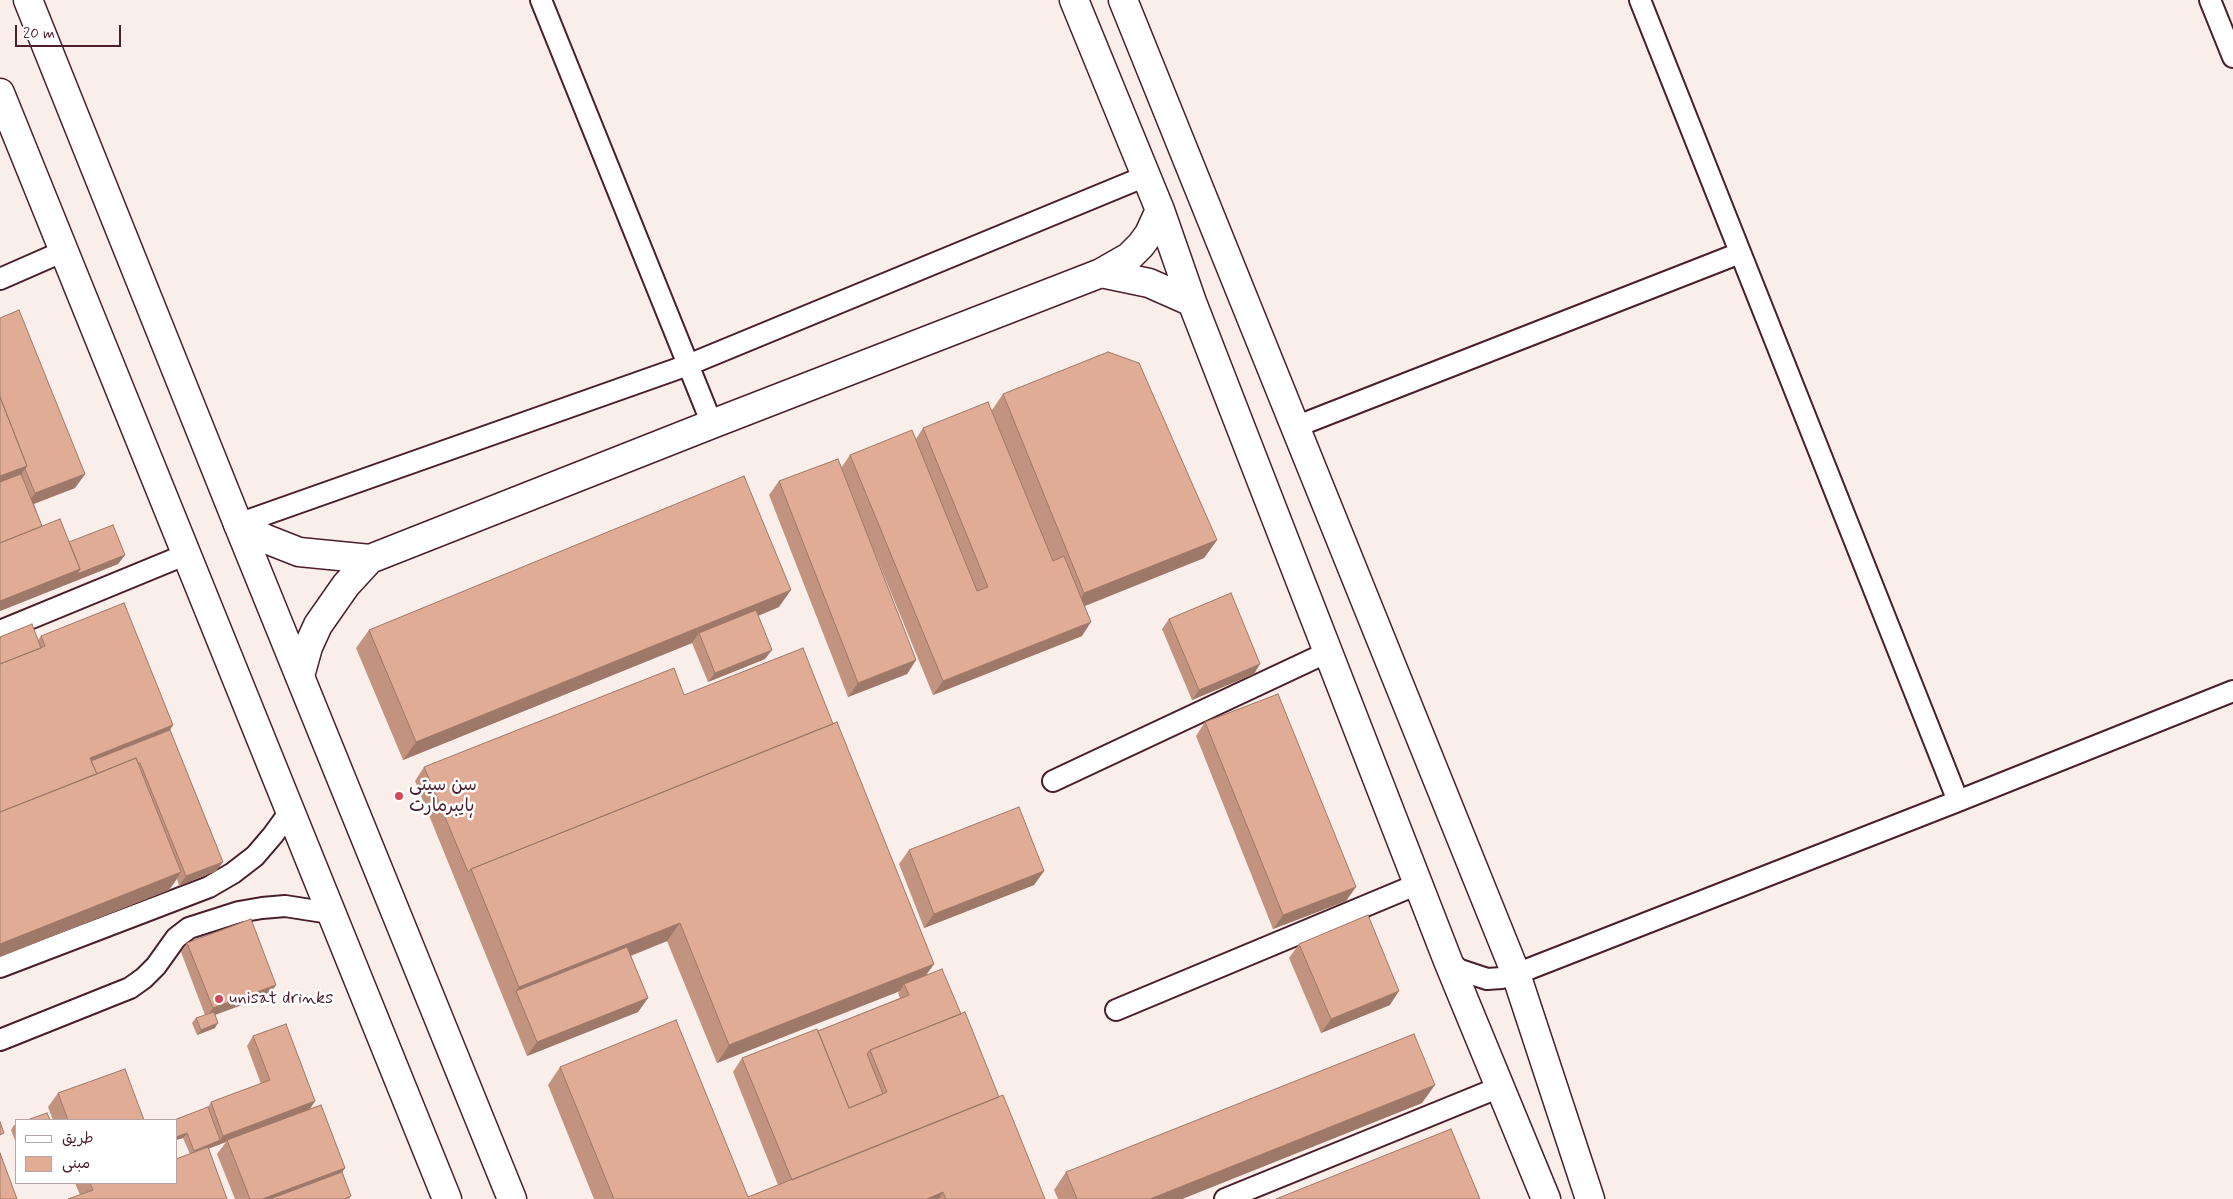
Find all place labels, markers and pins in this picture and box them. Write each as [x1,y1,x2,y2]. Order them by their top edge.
place label: سن سیتی ہایبرمارت [409,775,477,818]
marker: سن سیتی ہایبرمارت [393,790,405,802]
place label: unisat drinks [229,988,333,1010]
marker: unisat drinks [213,993,225,1005]

